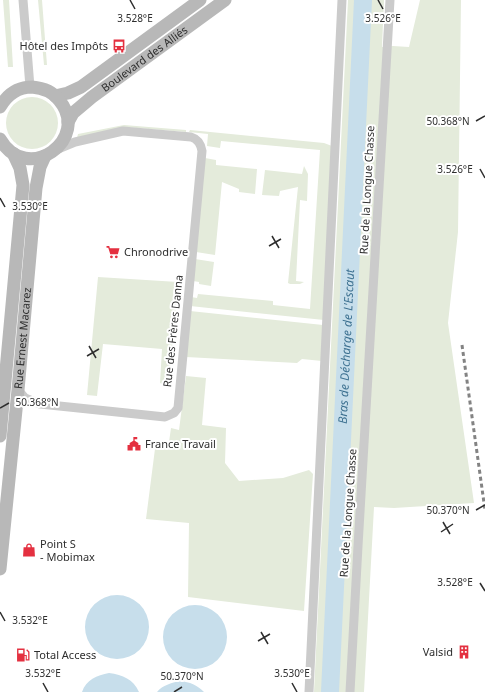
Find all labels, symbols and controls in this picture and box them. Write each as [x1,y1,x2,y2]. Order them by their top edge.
text: 3.528°E [117,11,153,25]
text: 3.526°E [365,11,401,25]
street label: Boulevard des Alliés [98,22,190,95]
place label: Hôtel des Impôts [20,38,108,53]
bus stop icon: Hôtel des Impôts [111,38,127,54]
text: 50.368°N [426,114,470,128]
street label: Rue de la Longue Chasse [356,125,377,255]
text: 3.526°E [437,162,473,176]
text: 3.530°E [12,199,48,213]
supermarket icon: Chronodrive [105,244,121,260]
place label: Chronodrive [124,244,188,259]
water label: Bras de Décharge de L'Escaut [334,268,358,424]
street label: Rue des Frères Danna [159,274,186,388]
street label: Rue Ernest Macarez [10,287,34,389]
text: 50.368°N [15,395,59,409]
public building icon: France Travail [126,436,142,452]
place label: France Travail [145,436,216,451]
street label: Rue de la Longue Chasse [336,448,359,578]
text: 50.370°N [426,503,470,517]
place label: Point S - Mobimax [40,536,95,564]
shop icon: Point S - Mobimax [21,542,37,558]
text: 3.528°E [437,575,473,589]
text: 3.532°E [12,613,48,627]
place label: Valsid [423,644,453,659]
building icon: Valsid [456,644,472,660]
fuel station icon: Total Access [15,647,31,663]
place label: Total Access [34,647,96,662]
text: 3.532°E [25,666,61,680]
text: 3.530°E [274,666,310,680]
text: 50.370°N [160,669,204,683]

